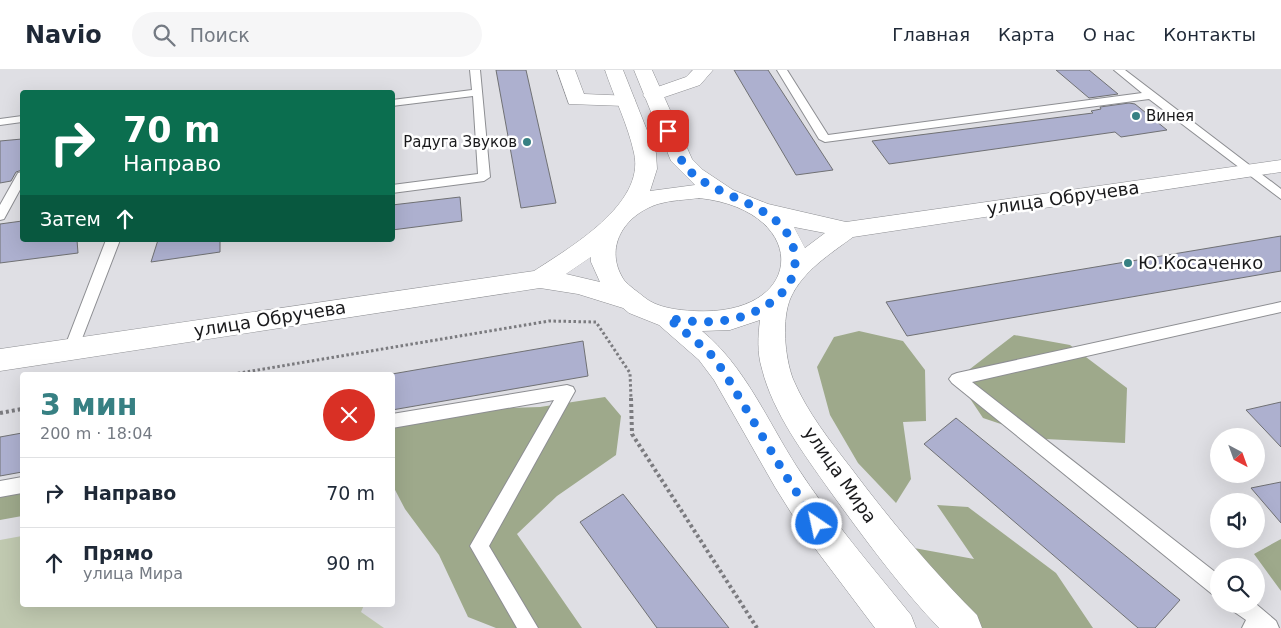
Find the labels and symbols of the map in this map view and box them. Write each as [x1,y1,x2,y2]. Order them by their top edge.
place label: Винея [1146,107,1194,125]
pin [647,110,689,152]
marker: Винея [1130,110,1142,122]
place label: Радуга Звуков [403,133,517,151]
marker: Радуга Звуков [521,136,533,148]
street label: улица Обручева [985,176,1140,219]
place label: Ю.Косаченко [1138,252,1263,273]
marker: Ю.Косаченко [1122,257,1134,269]
street label: улица Обручева [192,296,347,341]
street label: улица Мира [800,423,881,527]
north arrow [1210,428,1265,482]
position arrow [790,497,842,549]

